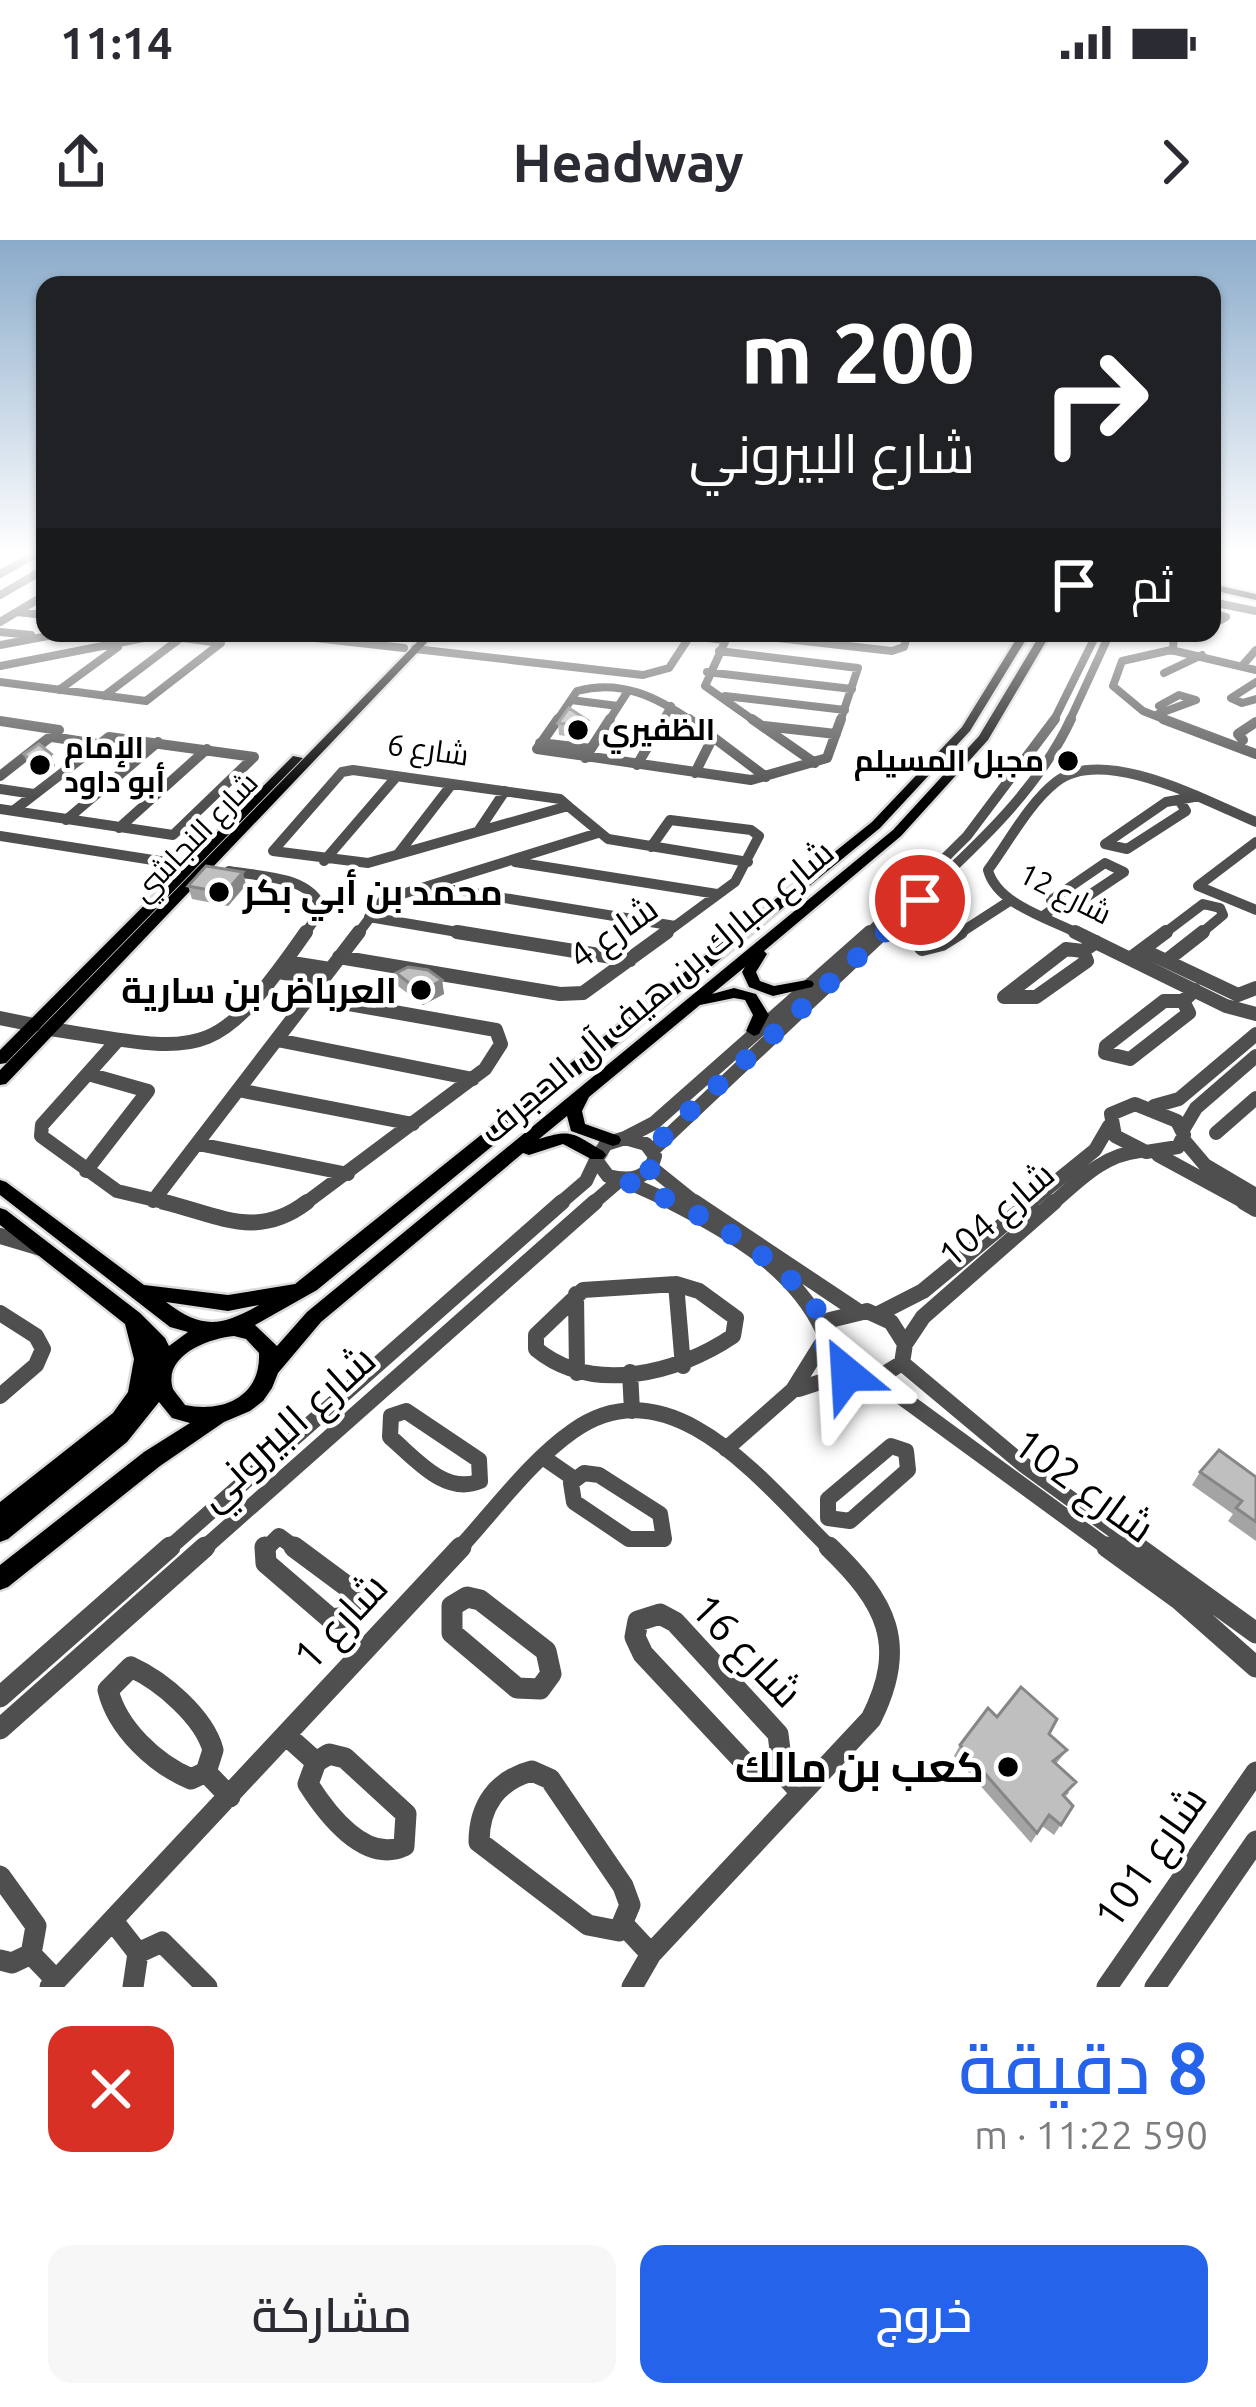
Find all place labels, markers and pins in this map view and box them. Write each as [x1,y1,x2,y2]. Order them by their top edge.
place label: الظفيري [602,712,715,754]
marker: الظفيري [565,717,591,743]
place label: الإمام أبو داود [64,730,165,800]
place label: مجبل المسيلم [854,743,1044,781]
marker: مجبل المسيلم [1055,748,1081,774]
marker: الإمام أبو داود [27,752,53,778]
pin [869,849,971,951]
place label: محمد بن أبي بكر [242,869,503,922]
marker: محمد بن أبي بكر [206,879,232,905]
place label: العرباض بن سارية [121,969,397,1012]
marker: العرباض بن سارية [408,977,434,1003]
place label: كعب بن مالك [735,1743,984,1792]
marker: كعب بن مالك [995,1754,1021,1780]

